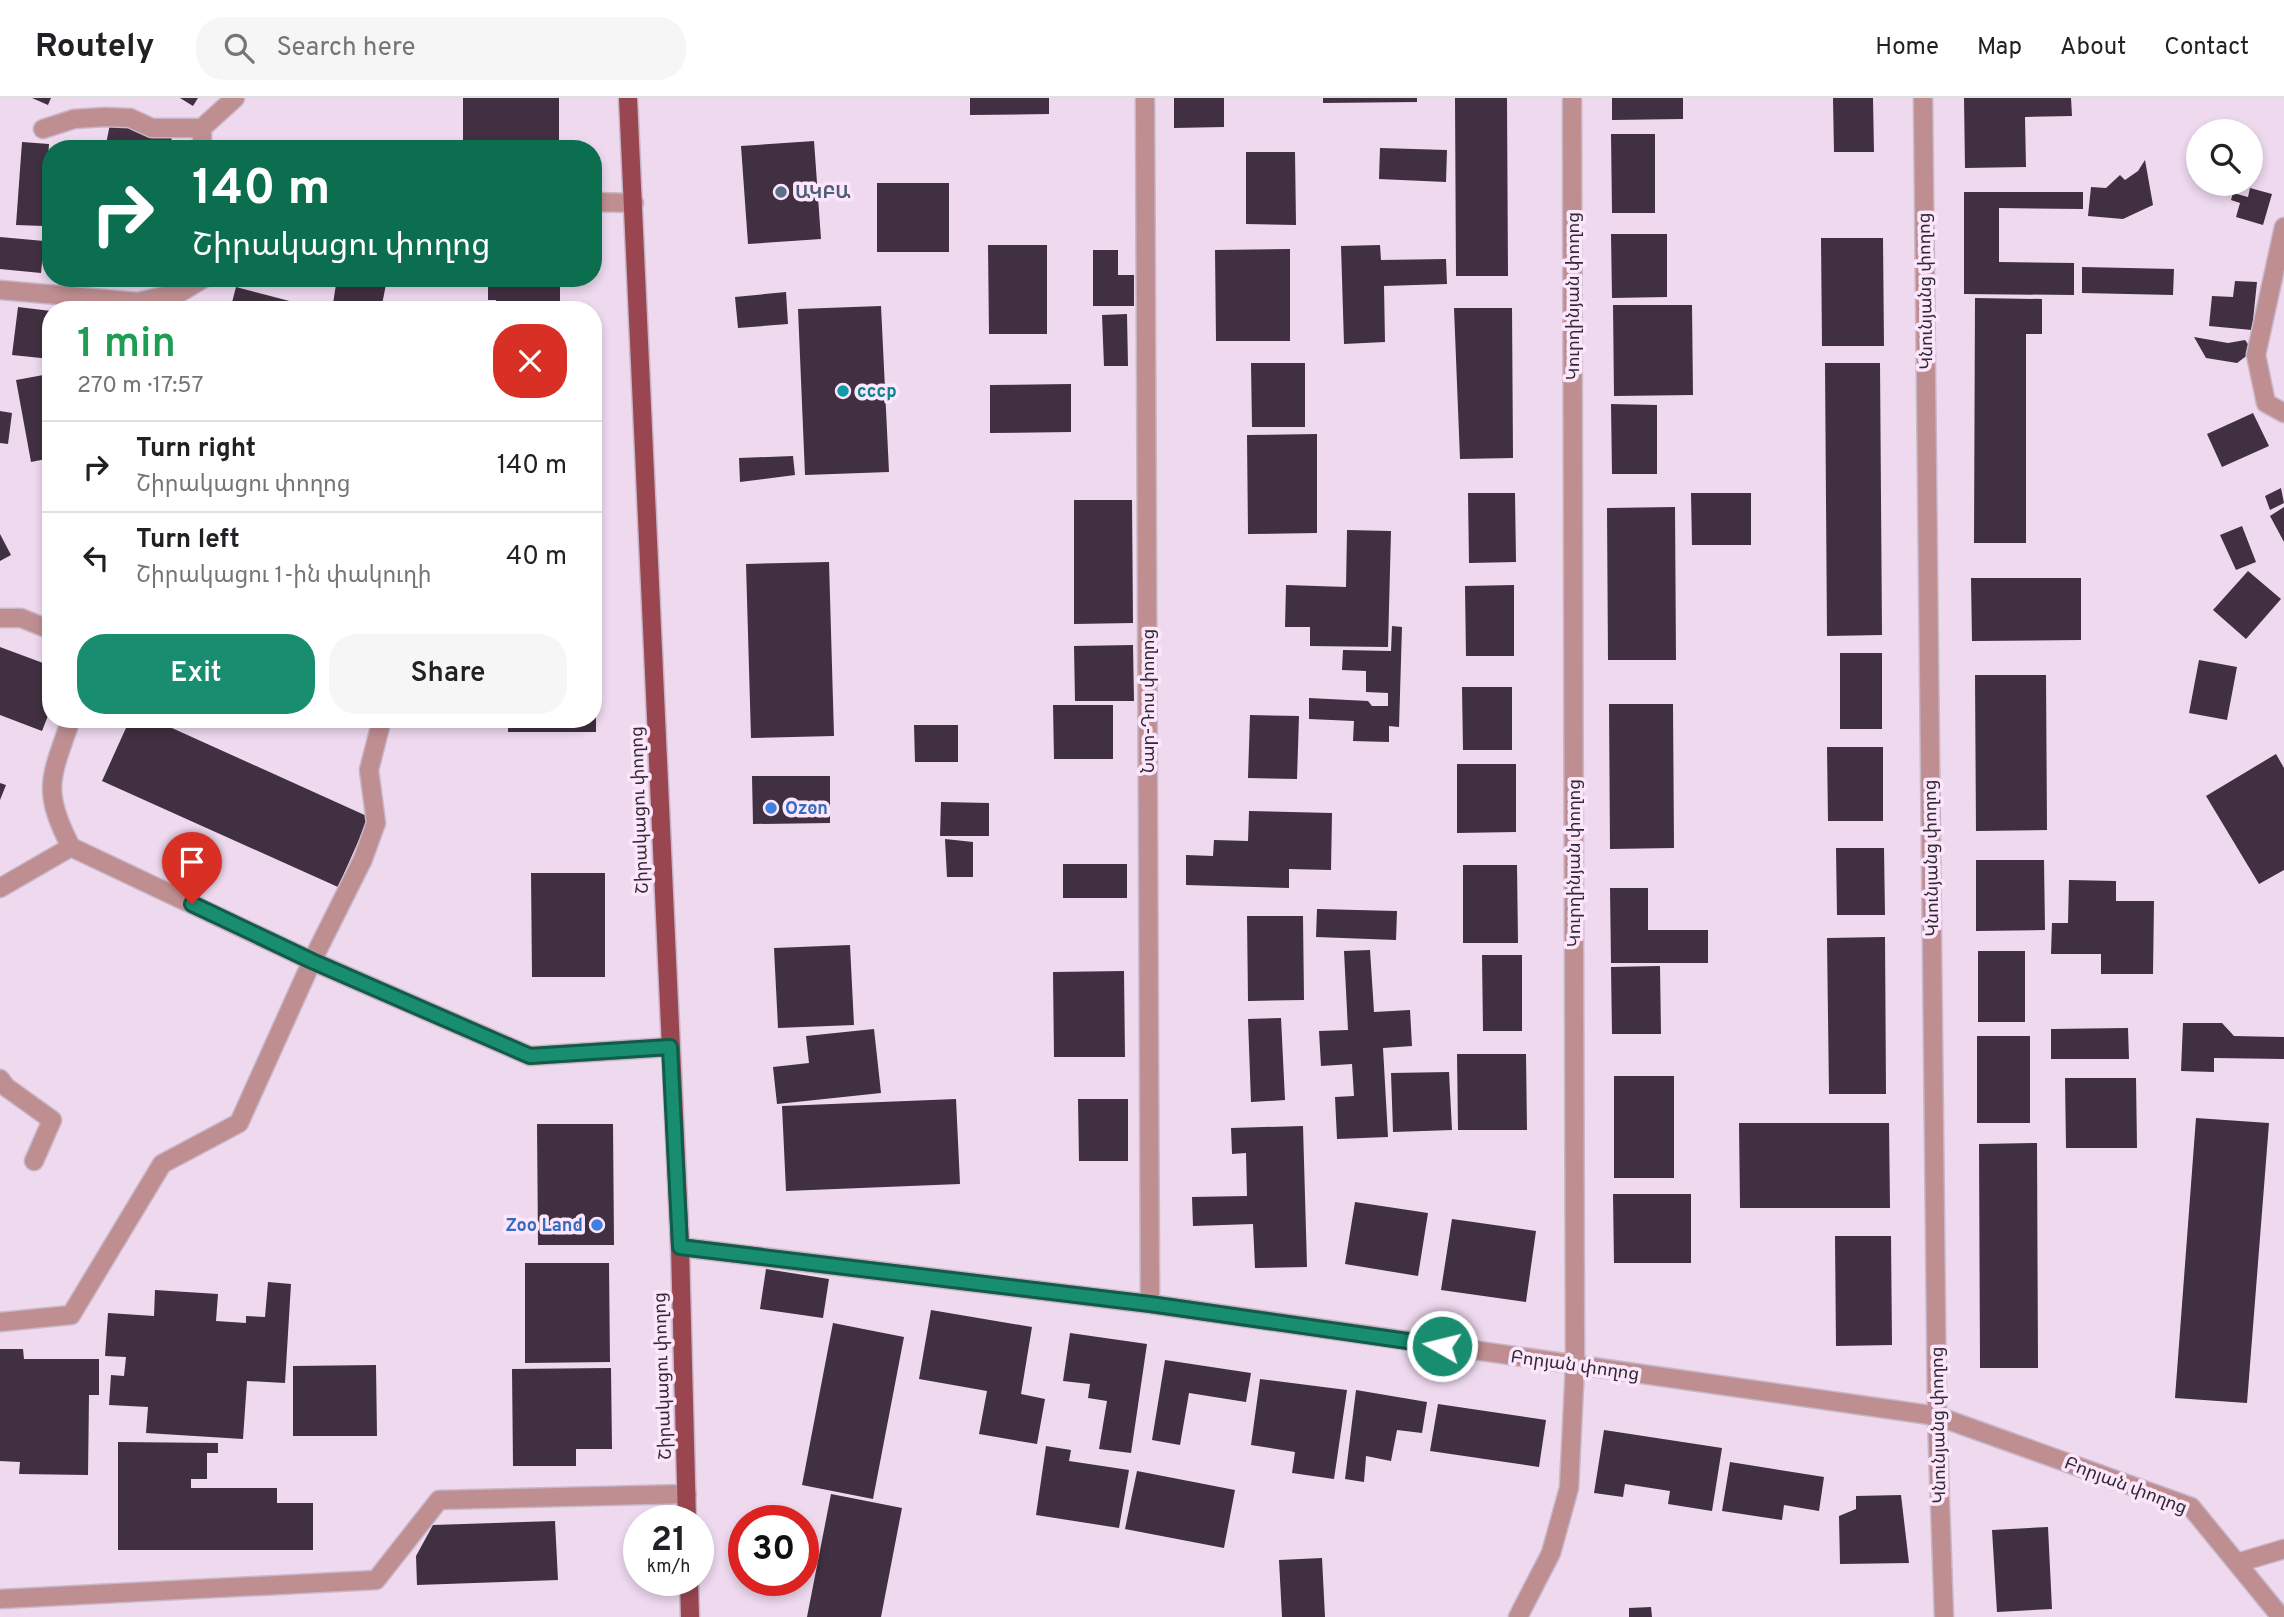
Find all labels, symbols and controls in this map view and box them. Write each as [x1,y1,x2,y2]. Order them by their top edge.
search box [196,17,686,80]
text: Routely [35,27,154,69]
icon: search [220,29,258,67]
text: Search here [276,32,415,65]
text: Home [1875,33,1939,63]
text: Map [1977,33,2022,63]
text: About [2060,33,2126,63]
text: Contact [2164,33,2249,63]
map controls [2186,119,2263,196]
button: search [2186,119,2263,196]
text: 140 m [192,160,331,222]
icon: right [77,168,168,259]
place label: ԱԿԲԱ [795,182,851,205]
marker: ԱԿԲԱ [773,184,789,200]
street label: Կուրղինյան փողոց [1563,212,1586,380]
street label: Կնունյանց փողոց [1914,212,1939,370]
text: Շիրակացու փողոց [192,227,490,267]
text: 1 min [77,319,176,372]
button: close [493,324,567,398]
text: 270 m · 17:57 [77,372,203,401]
place label: ссср [857,381,897,404]
marker: ссср [835,383,851,399]
text: Turn right [136,433,256,466]
icon: right [77,448,115,486]
text: 140 m [497,450,567,483]
text: Շիրակացու փողոց [136,471,350,500]
text: Turn left [136,524,240,557]
icon: left [77,539,115,577]
text: 40 m [506,541,567,574]
text: Շիրակացու 1-ին փակուղի [136,562,431,591]
street label: Նար-Դոս փողոց [1138,629,1161,773]
button: Exit [77,634,315,714]
button: Share [329,634,567,714]
street label: Շիրակացու փողոց [626,726,655,894]
street label: Կուրղինյան փողոց [1564,779,1587,947]
street label: Կնունյանց փողոց [1920,779,1945,937]
place label: Ozon [785,798,828,821]
marker: Ozon [763,800,779,816]
pin [162,832,222,904]
icon: arrive [173,843,211,881]
place label: Zoo Land [505,1215,583,1238]
marker: Zoo Land [589,1217,605,1233]
street label: Շիրակացու փողոց [649,1292,678,1460]
position arrow [1405,1309,1479,1383]
street label: Բորյան փողոց [1509,1346,1641,1387]
street label: Կնունյանց փողոց [1927,1346,1952,1504]
street label: Բորյան փողոց [2061,1452,2190,1520]
speed limit sign: 30 [728,1505,819,1596]
text: 21 [651,1519,686,1563]
text: km/h [647,1556,690,1579]

